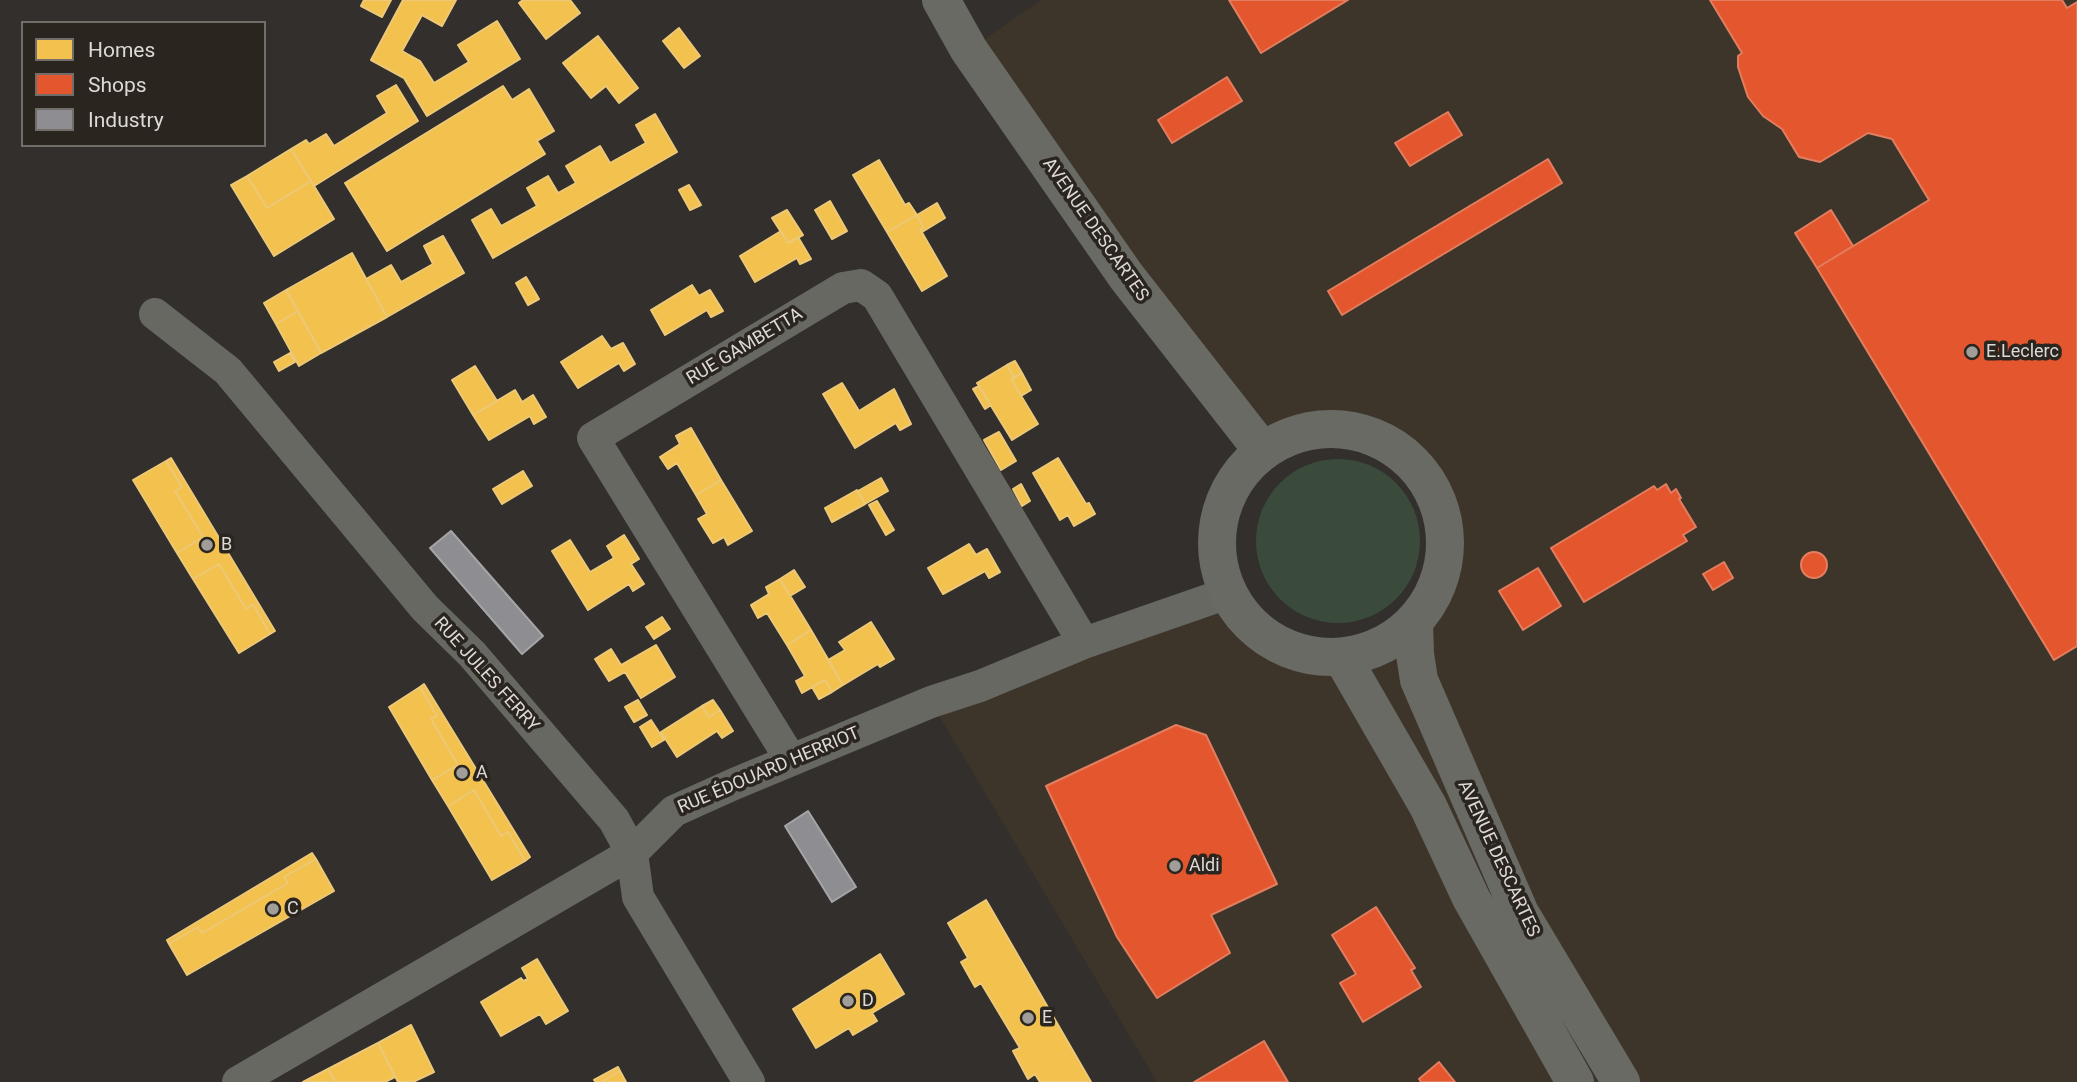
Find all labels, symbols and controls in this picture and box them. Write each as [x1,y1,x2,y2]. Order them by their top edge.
legend [21,21,266,147]
text: Homes [88,38,155,62]
text: Shops [88,73,147,97]
text: Industry [88,108,164,132]
street label: AVENUE DESCARTES [1037,154,1153,306]
street label: RUE GAMBETTA [683,304,807,390]
place label: E.Leclerc [1986,341,2059,363]
marker: E.Leclerc [1964,344,1980,360]
place label: B [221,534,232,556]
marker: B [199,537,215,553]
street label: RUE JULES FERRY [429,613,543,737]
street label: RUE ÉDOUARD HERRIOT [675,723,863,819]
place label: A [476,762,488,784]
marker: A [454,765,470,781]
street label: AVENUE DESCARTES [1452,777,1544,941]
place label: Aldi [1189,855,1220,877]
marker: Aldi [1167,858,1183,874]
place label: C [287,898,299,920]
marker: C [265,901,281,917]
place label: D [862,990,874,1012]
marker: D [840,993,856,1009]
place label: E [1042,1007,1052,1029]
marker: E [1020,1010,1036,1026]

